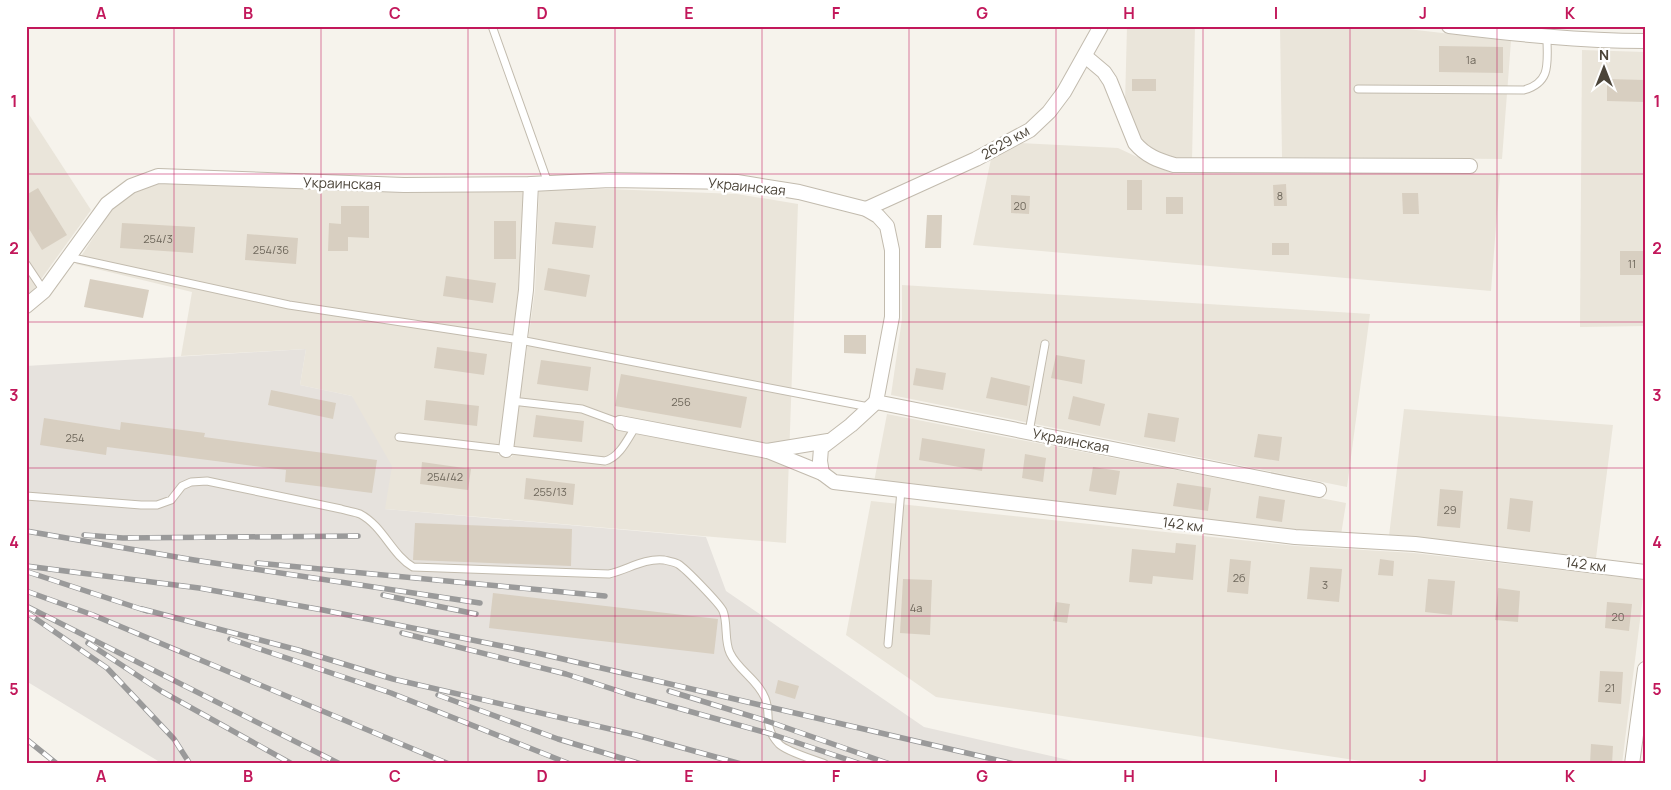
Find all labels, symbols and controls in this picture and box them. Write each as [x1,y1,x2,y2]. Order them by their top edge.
text: A [96,2,107,24]
text: B [243,2,253,24]
text: C [389,2,401,24]
text: D [536,2,548,24]
text: E [684,2,694,24]
text: F [832,2,841,24]
text: G [976,2,988,24]
text: H [1123,2,1135,24]
text: I [1274,2,1278,24]
text: J [1419,2,1427,24]
text: K [1565,2,1576,24]
north arrow [1578,42,1628,92]
text: N [1599,45,1609,64]
house number: 1а [1466,52,1476,67]
text: 1 [10,90,18,112]
text: 1 [1653,90,1661,112]
street label: 2629 км [977,121,1033,163]
street label: Украинская [303,172,381,194]
street label: Украинская [707,172,787,200]
house number: 8 [1277,188,1283,203]
house number: 20 [1014,198,1026,213]
house number: 254/3 [143,231,173,246]
text: 2 [9,237,19,259]
text: 2 [1652,237,1662,259]
house number: 254/36 [253,242,289,257]
house number: 11 [1628,256,1636,271]
text: 3 [9,384,19,406]
text: 3 [1652,384,1662,406]
house number: 256 [671,394,691,409]
street label: Украинская [1031,423,1111,457]
house number: 254 [65,430,85,445]
house number: 254/42 [427,469,463,484]
house number: 255/13 [533,484,567,499]
house number: 29 [1443,502,1457,517]
street label: 142 км [1161,512,1205,536]
text: 4 [9,531,19,553]
text: 4 [1652,531,1662,553]
street label: 142 км [1564,552,1608,576]
house number: 2б [1233,570,1245,585]
house number: 3 [1322,577,1328,592]
house number: 4а [910,600,922,615]
house number: 20 [1612,609,1624,624]
text: 5 [9,678,19,700]
text: 5 [1652,678,1662,700]
house number: 21 [1605,680,1615,695]
text: A [96,765,107,787]
text: B [243,765,253,787]
text: C [389,765,401,787]
text: D [536,765,548,787]
text: E [684,765,694,787]
text: F [832,765,841,787]
text: G [976,765,988,787]
text: H [1123,765,1135,787]
text: I [1274,765,1278,787]
text: J [1419,765,1427,787]
text: K [1565,765,1576,787]

